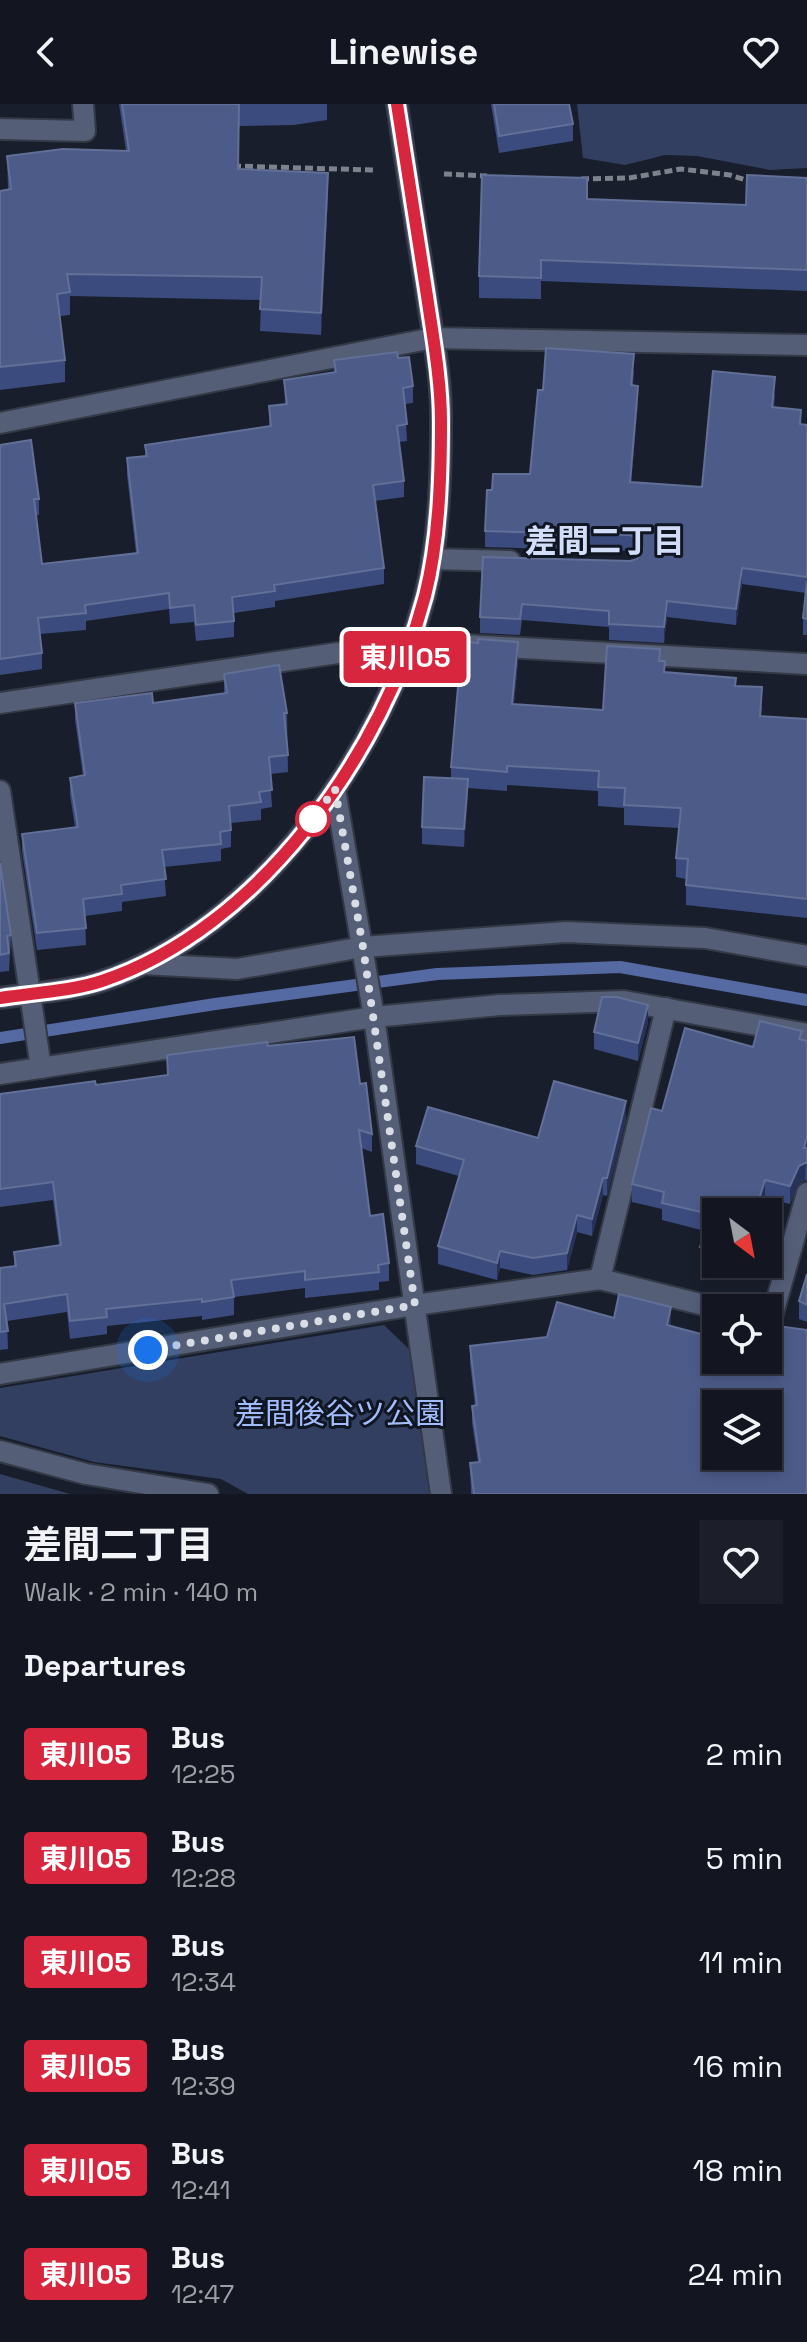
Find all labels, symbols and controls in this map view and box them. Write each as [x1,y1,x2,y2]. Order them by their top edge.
text: Linewise [329,29,478,75]
icon: back [24,30,68,74]
icon: heart [739,30,783,74]
district label: 差間二丁目 [525,521,685,561]
line badge: 東川05 [349,631,461,683]
text: 東川05 [360,639,450,675]
unlabelled marker [296,802,330,836]
north arrow [702,1198,782,1278]
map controls [702,1198,782,1470]
button: locate [702,1294,782,1374]
your location [128,1330,168,1370]
button: layers [702,1390,782,1470]
park label: 差間後谷ツ公園 [235,1394,445,1433]
button: heart [699,1520,783,1604]
text: 差間二丁目 [24,1521,214,1569]
text: Walk · 2 min · 140 m [24,1575,258,1609]
text: Departures [24,1646,186,1685]
text: Bus [171,1718,225,1757]
text: 2 min [706,1735,783,1774]
text: 東川05 [40,1736,131,1772]
text: 12:25 [171,1757,235,1791]
text: Bus [171,1822,225,1861]
text: 5 min [706,1839,783,1878]
text: 東川05 [40,1840,131,1876]
text: 12:28 [171,1861,236,1895]
text: Bus [171,1926,225,1965]
text: 11 min [699,1943,783,1982]
text: 東川05 [40,1944,131,1980]
text: 12:34 [171,1965,236,1999]
text: Bus [171,2030,225,2069]
text: 16 min [693,2047,783,2086]
text: 東川05 [40,2048,131,2084]
text: 12:39 [171,2069,236,2103]
text: Bus [171,2134,225,2173]
text: 18 min [693,2151,783,2190]
text: 東川05 [40,2152,131,2188]
text: 12:41 [171,2173,231,2207]
text: Bus [171,2238,225,2277]
text: 24 min [688,2255,783,2294]
text: 東川05 [40,2256,131,2292]
text: 12:47 [171,2277,234,2311]

